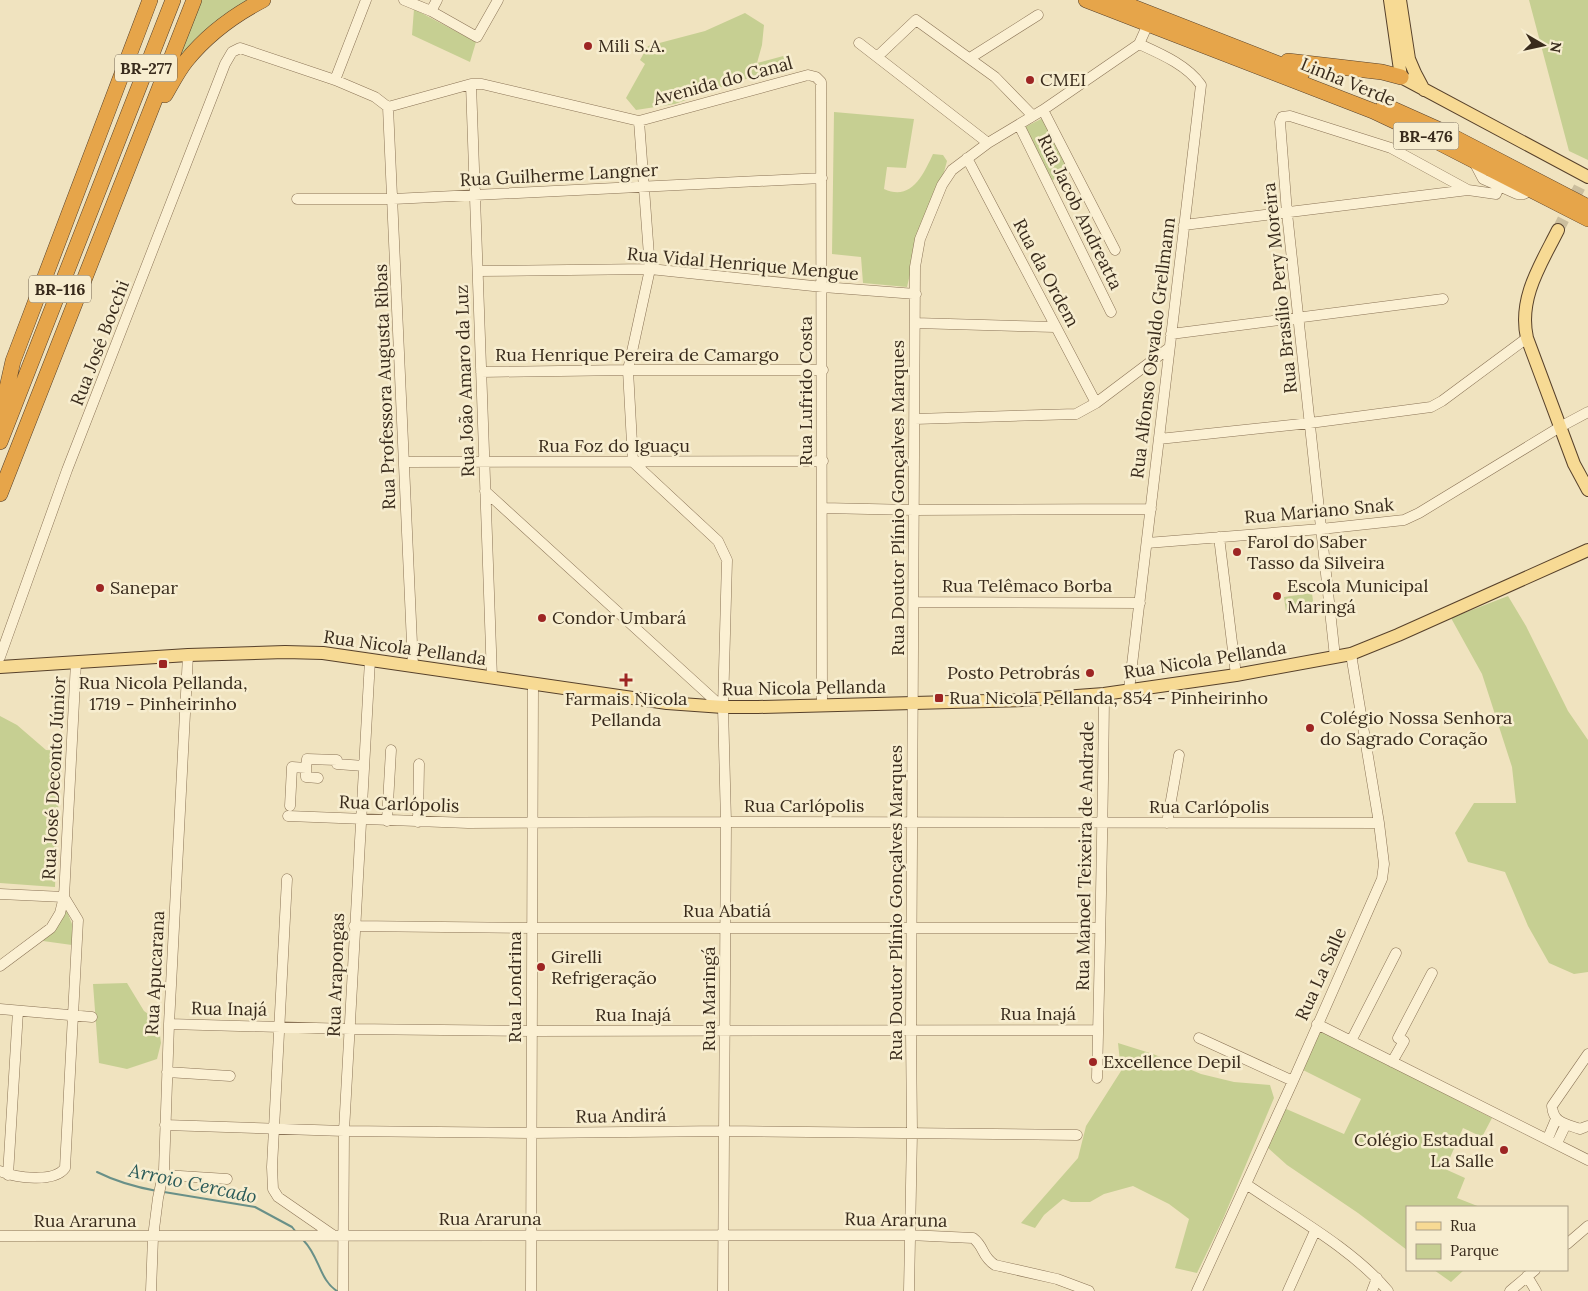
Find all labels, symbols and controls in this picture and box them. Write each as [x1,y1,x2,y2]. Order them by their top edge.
north arrow [1518,20,1568,70]
place label: Mili S.A. [598,34,665,57]
marker: Mili S.A. [582,40,594,52]
text: N [1546,40,1566,54]
street label: Avenida do Canal [650,51,795,110]
street label: Linha Verde [1297,52,1399,111]
road number: BR-277 [115,54,177,82]
place label: CMEI [1040,68,1086,91]
marker: CMEI [1024,74,1036,86]
road number: BR-476 [1394,122,1458,150]
street label: Rua Jacob Andreatta [1033,130,1128,293]
street label: Rua Guilherme Langner [459,158,659,191]
street label: Rua Brasílio Pery Moreira [1257,181,1302,395]
street label: Rua da Ordem [1008,215,1085,331]
street label: Rua Alfonso Osvaldo Grellmann [1125,216,1180,480]
street label: Rua Vidal Henrique Mengue [626,242,860,285]
street label: Rua Professora Augusta Ribas [369,264,400,510]
road number: BR-116 [29,276,91,302]
street label: Rua José Bocchi [65,277,134,409]
street label: Rua João Amaro da Luz [450,284,479,478]
street label: Rua Lufrido Costa [794,316,817,466]
street label: Rua Doutor Plínio Gonçalves Marques [886,340,909,656]
street label: Rua Henrique Pereira de Camargo [495,343,779,366]
street label: Rua Foz do Iguaçu [538,434,690,457]
street label: Rua Mariano Snak [1243,492,1395,529]
place label: Farol do Saber Tasso da Silveira [1247,530,1385,574]
marker: Farol do Saber Tasso da Silveira [1231,546,1243,558]
street label: Rua Telêmaco Borba [942,574,1112,597]
place label: Escola Municipal Maringá [1287,574,1428,618]
place label: Sanepar [110,576,178,599]
marker: Sanepar [94,582,106,594]
marker: Escola Municipal Maringá [1271,590,1283,602]
place label: Condor Umbará [552,606,686,629]
marker: Condor Umbará [536,612,548,624]
street label: Rua Nicola Pellanda [322,625,488,670]
street label: Rua Nicola Pellanda [1122,635,1288,684]
marker: Rua Nicola Pellanda, 1719 - Pinheirinho [157,658,169,670]
place label: Posto Petrobrás [947,661,1080,684]
marker: Posto Petrobrás [1084,667,1096,679]
place label: Rua Nicola Pellanda, 1719 - Pinheirinho [79,671,247,715]
marker: Farmais Nicola Pellanda [620,674,632,686]
street label: Rua José Deconto Júnior [37,675,70,880]
street label: Rua Nicola Pellanda [722,675,886,700]
place label: Rua Nicola Pellanda, 854 - Pinheirinho [949,686,1268,709]
place label: Farmais Nicola Pellanda [565,687,687,731]
marker: Rua Nicola Pellanda, 854 - Pinheirinho [933,692,945,704]
place label: Colégio Nossa Senhora do Sagrado Coração [1320,706,1512,750]
street label: Rua Manoel Teixeira de Andrade [1071,721,1098,991]
marker: Colégio Nossa Senhora do Sagrado Coração [1304,722,1316,734]
street label: Rua Doutor Plínio Gonçalves Marques [884,745,907,1061]
street label: Rua Carlópolis [338,790,460,817]
street label: Rua Carlópolis [744,794,864,817]
street label: Rua Carlópolis [1149,795,1269,818]
street label: Rua Abatiá [683,899,771,922]
street label: Rua Apucarana [140,910,169,1036]
street label: Rua Arapongas [322,913,349,1037]
street label: Rua La Salle [1290,923,1351,1024]
street label: Rua Londrina [503,931,526,1043]
place label: Girelli Refrigeração [551,945,657,989]
street label: Rua Maringá [697,947,720,1051]
marker: Girelli Refrigeração [535,961,547,973]
street label: Rua Inajá [191,996,267,1021]
street label: Rua Inajá [1000,1002,1076,1025]
street label: Rua Inajá [595,1003,671,1026]
place label: Excellence Depil [1103,1050,1241,1073]
marker: Excellence Depil [1087,1056,1099,1068]
street label: Rua Andirá [575,1103,667,1128]
place label: Colégio Estadual La Salle [1354,1128,1494,1172]
marker: Colégio Estadual La Salle [1498,1144,1510,1156]
water label: Arroio Cercado [126,1158,259,1208]
legend [1406,1206,1568,1271]
street label: Rua Araruna [438,1207,542,1230]
street label: Rua Araruna [844,1207,948,1232]
street label: Rua Araruna [33,1209,137,1232]
text: Rua [1450,1216,1476,1235]
text: Parque [1450,1241,1499,1260]

